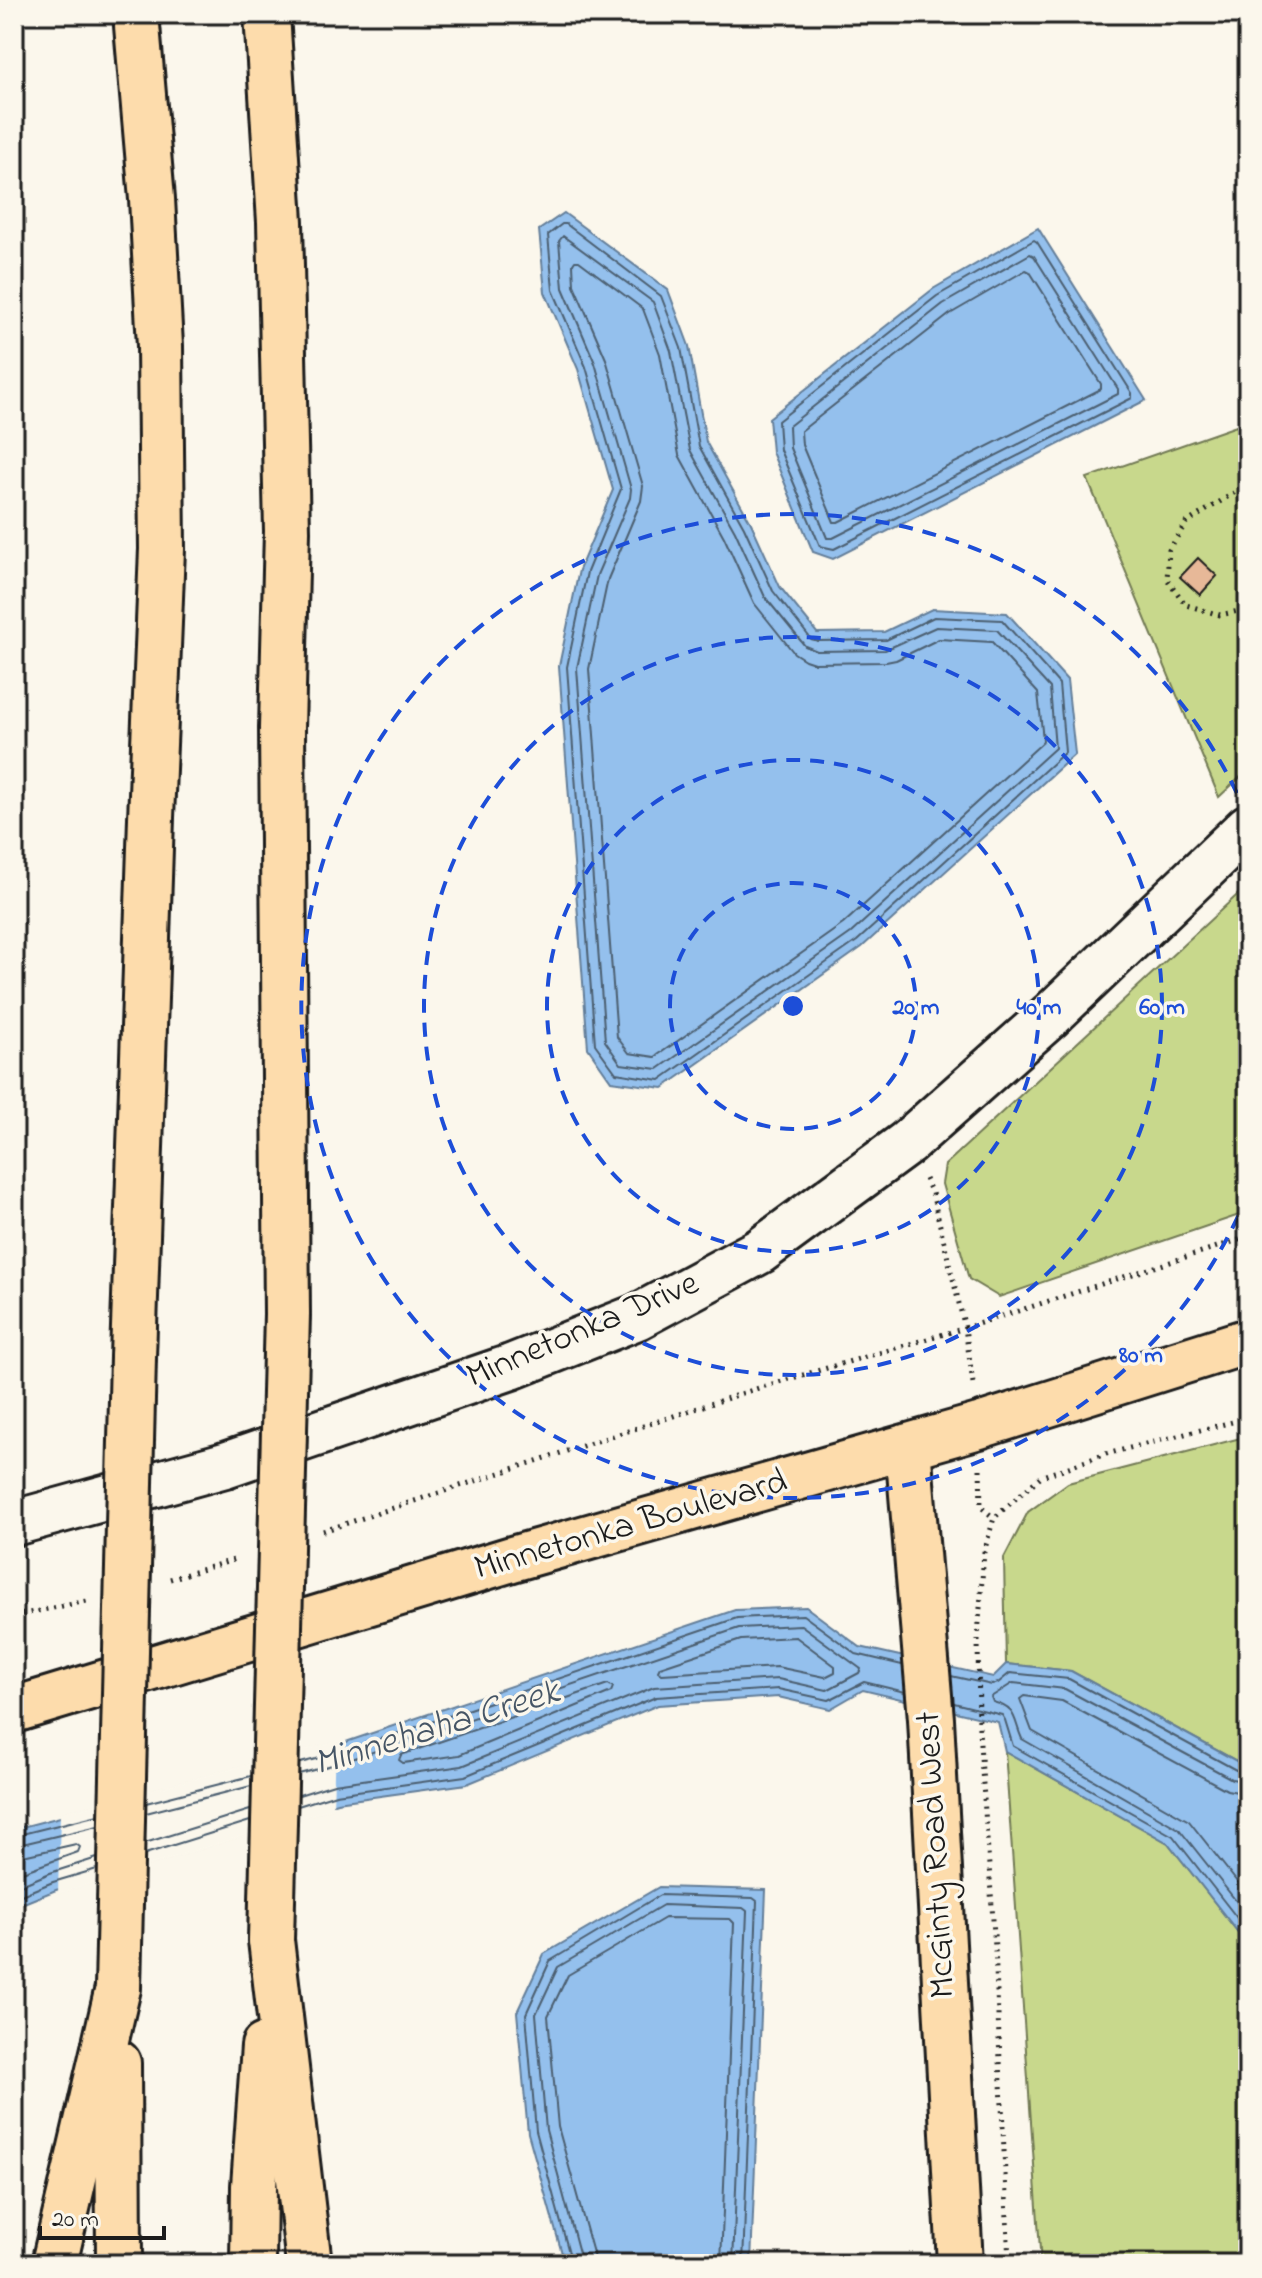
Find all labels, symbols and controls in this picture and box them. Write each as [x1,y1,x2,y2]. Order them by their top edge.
text: 20 m [892,991,940,1026]
text: 40 m [1017,991,1062,1026]
text: 60 m [1139,991,1185,1026]
centre of rings [779,992,807,1020]
street label: Minnetonka Drive [459,1258,708,1404]
text: 80 m [1118,1339,1163,1374]
street label: Minnetonka Boulevard [468,1456,794,1596]
water label: Minnehaha Creek [307,1665,568,1793]
street label: McGinty Road West [903,1710,971,2000]
scale bar [40,2190,164,2240]
text: 20 m [52,2203,99,2238]

